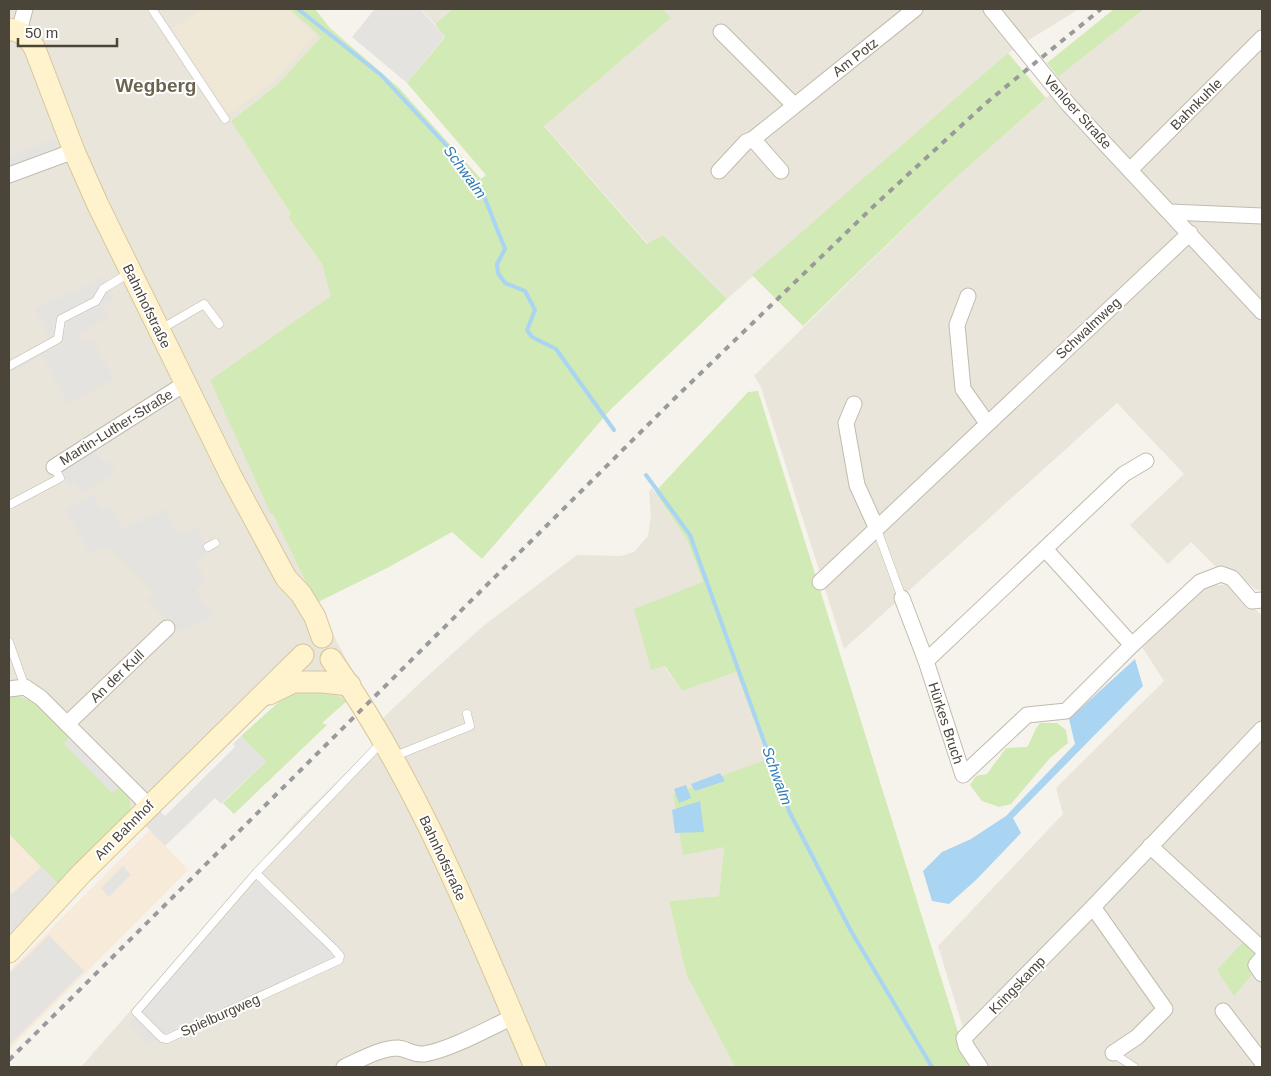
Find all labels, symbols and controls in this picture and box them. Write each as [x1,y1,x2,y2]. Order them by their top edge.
scale bar [18,15,116,47]
text: 50 m [25,24,58,41]
street label: Am Potz [829,34,881,80]
street label: Venloer Straße [1041,72,1115,152]
district label: Wegberg [116,75,196,96]
street label: Bahnkuhle [1167,75,1225,133]
water label: Schwalm [441,142,490,201]
street label: Bahnhofstraße [120,261,174,351]
street label: Schwalmweg [1052,294,1124,362]
street label: Martin-Luther-Straße [57,386,176,468]
street label: An der Kull [87,646,147,706]
street label: Hürkes Bruch [925,680,967,766]
water label: Schwalm [759,744,796,807]
street label: Am Bahnhof [91,797,157,863]
street label: Bahnhofstraße [416,813,470,903]
street label: Kringskamp [986,953,1049,1017]
street label: Spielburgweg [178,990,262,1040]

